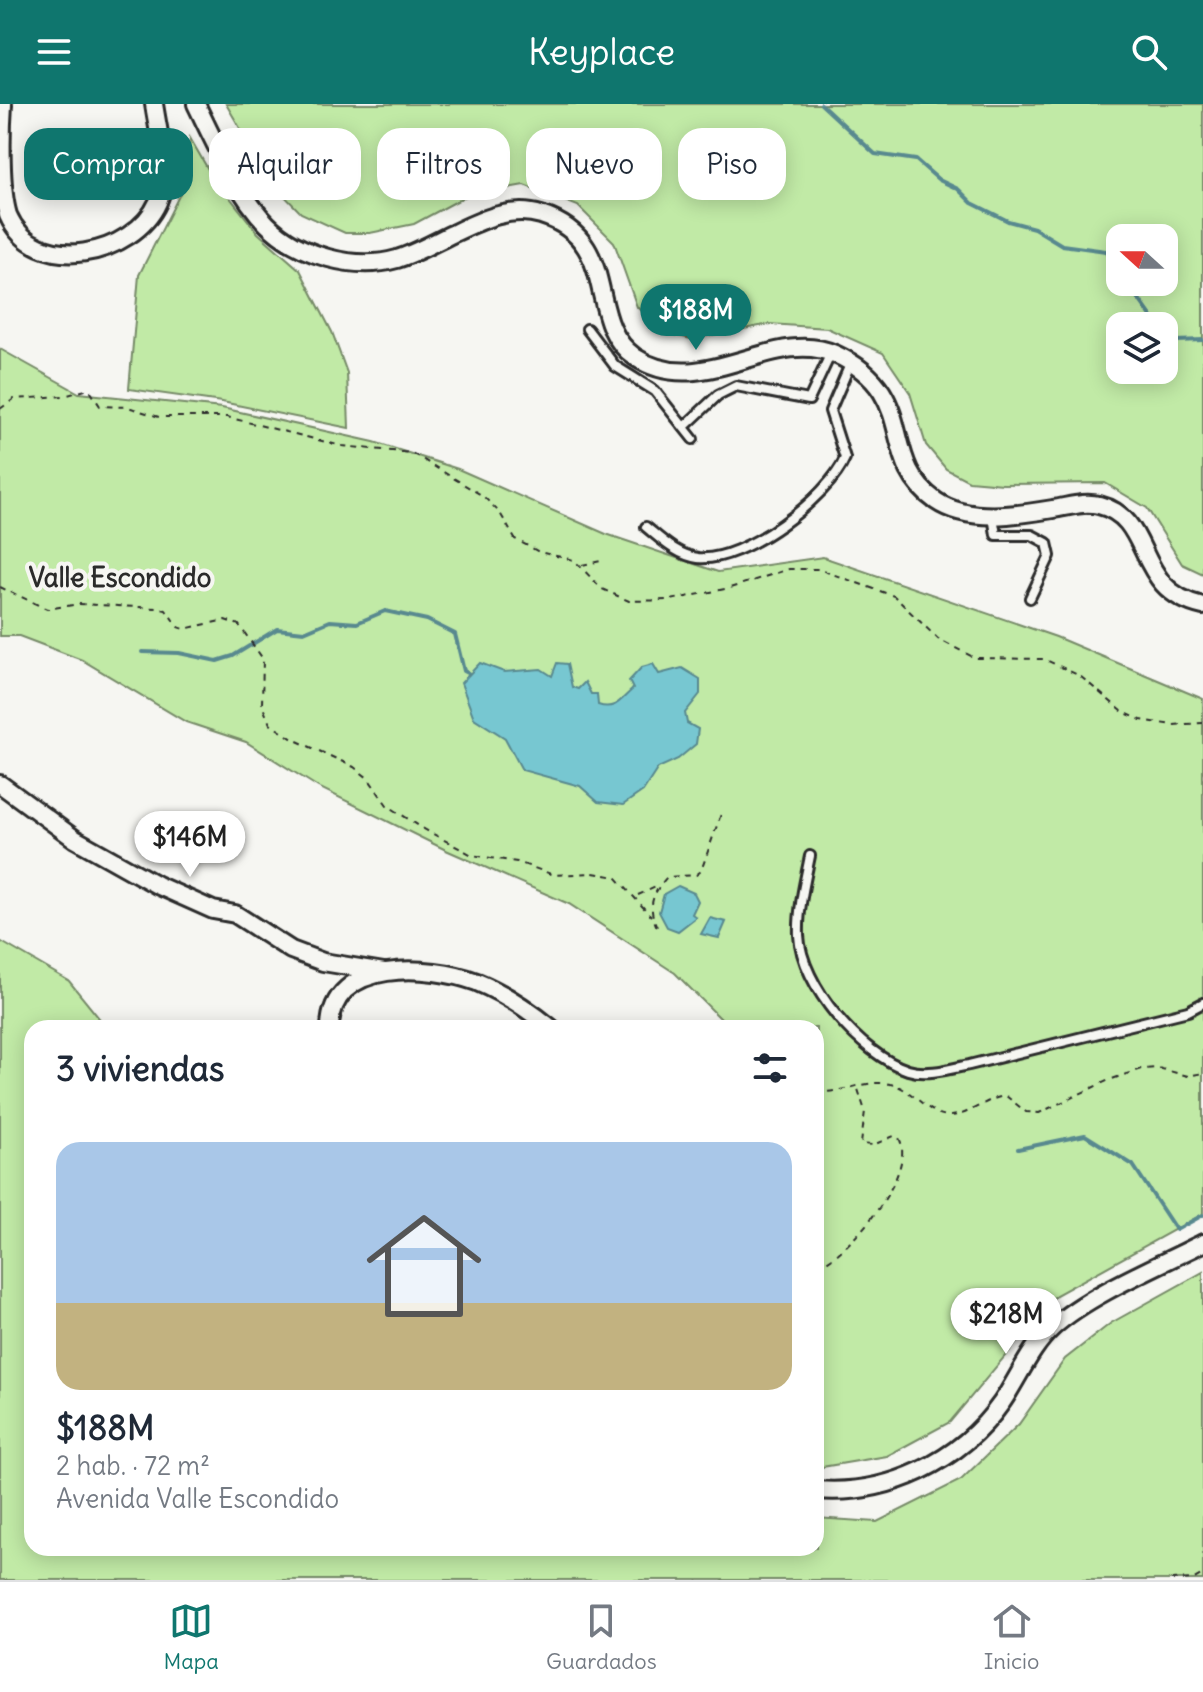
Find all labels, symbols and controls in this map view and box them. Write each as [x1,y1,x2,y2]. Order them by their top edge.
icon: menu [32,30,76,74]
text: Keyplace [528,30,675,75]
icon: search [1127,30,1171,74]
chip: Comprar [24,128,193,200]
chip: Alquilar [209,128,361,200]
chip: Filtros [377,128,510,200]
chip: Nuevo [526,128,662,200]
chip: Piso [678,128,786,200]
north arrow [1106,224,1178,296]
map controls [1106,224,1178,384]
pin: $188M [640,284,752,352]
text: $188M [658,293,734,326]
button: layers [1106,312,1178,384]
district label: Valle Escondido [29,561,211,594]
pin: $146M [134,811,246,879]
text: $146M [152,820,228,853]
icon: filters [748,1046,792,1090]
text: 3 viviendas [56,1047,225,1090]
icon: home [352,1194,496,1338]
pin: $218M [950,1288,1062,1356]
text: $218M [968,1297,1044,1330]
text: $188M [56,1406,155,1449]
text: 2 hab. · 72 m² [56,1449,210,1482]
text: Avenida Valle Escondido [56,1482,339,1515]
tab: Mapa [164,1599,219,1675]
tab: Guardados [546,1599,657,1675]
tab: Inicio [984,1599,1039,1675]

